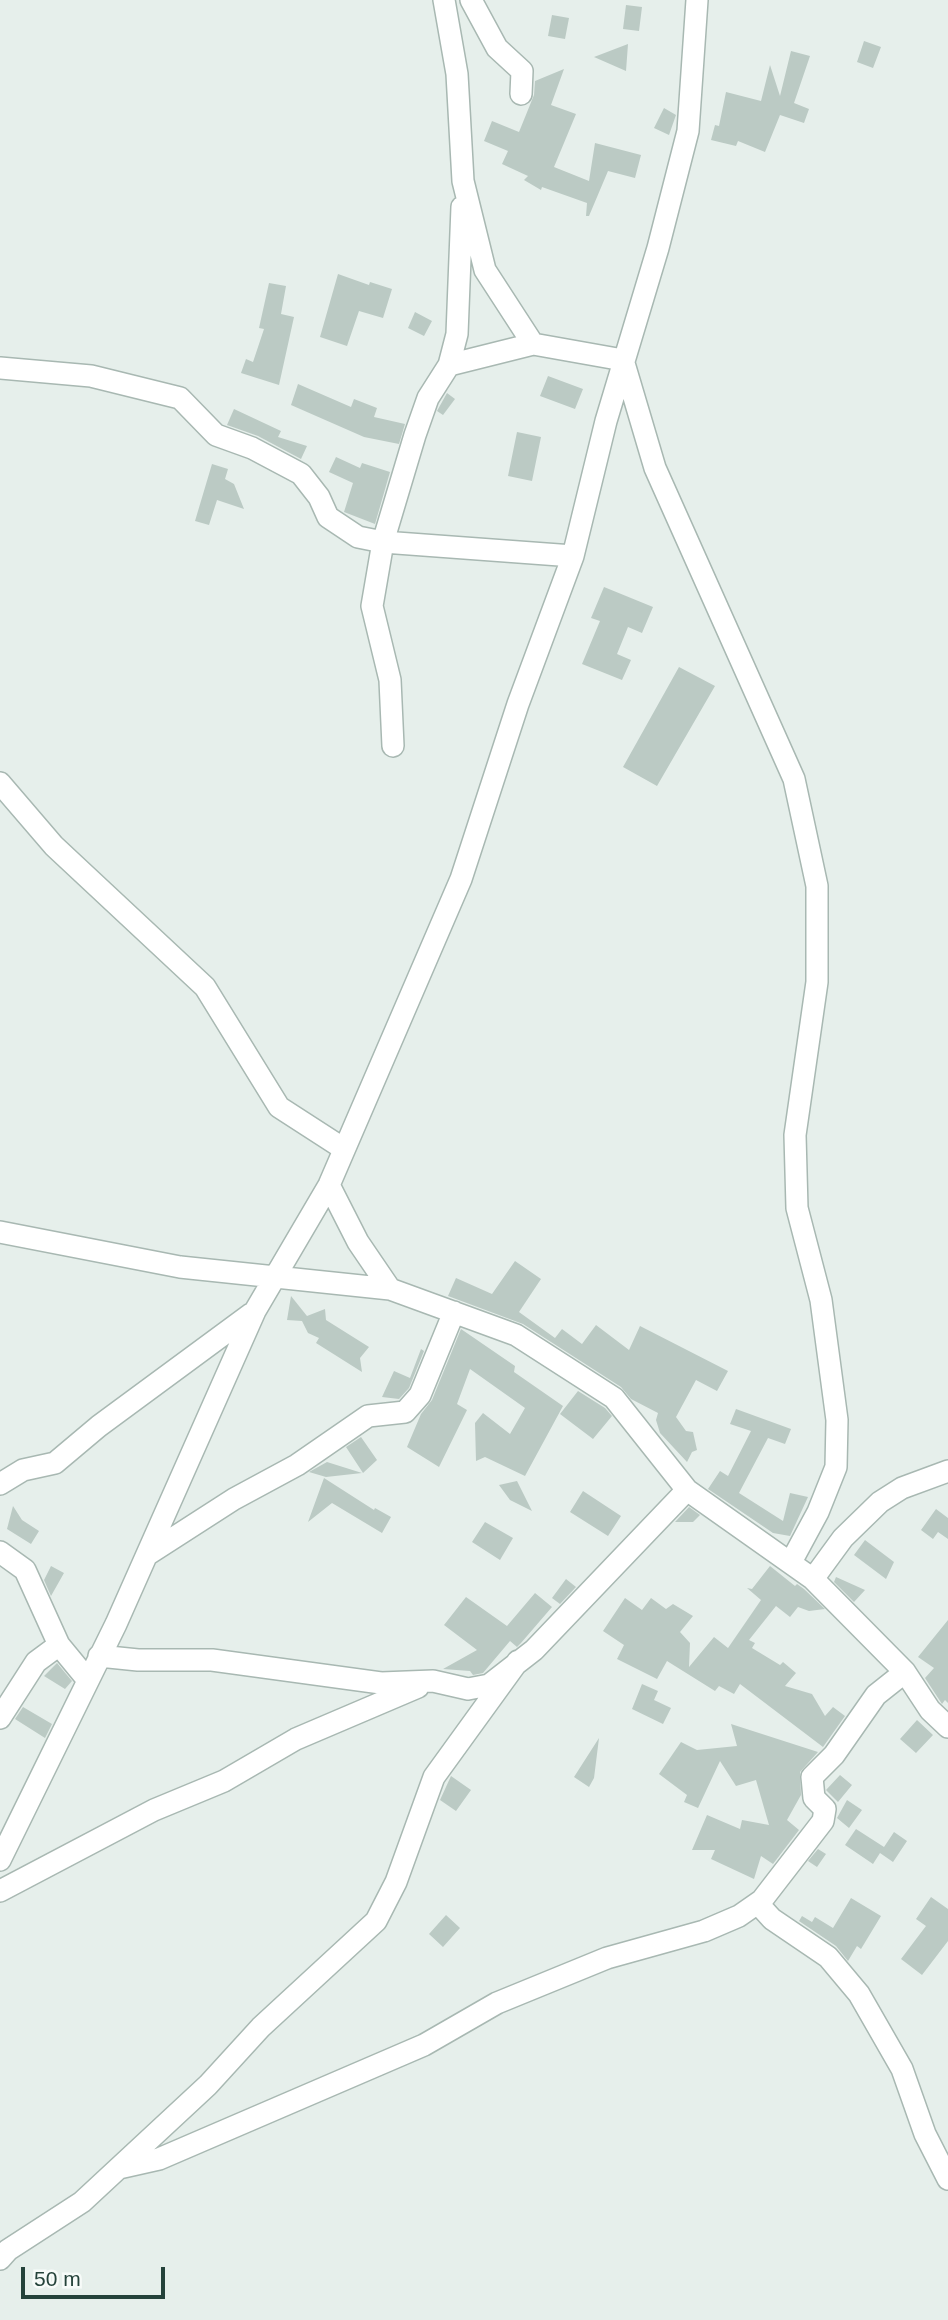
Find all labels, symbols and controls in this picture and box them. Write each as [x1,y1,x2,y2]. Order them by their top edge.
scale bar [24,2254,168,2298]
text: 50 m [34,2267,81,2290]

